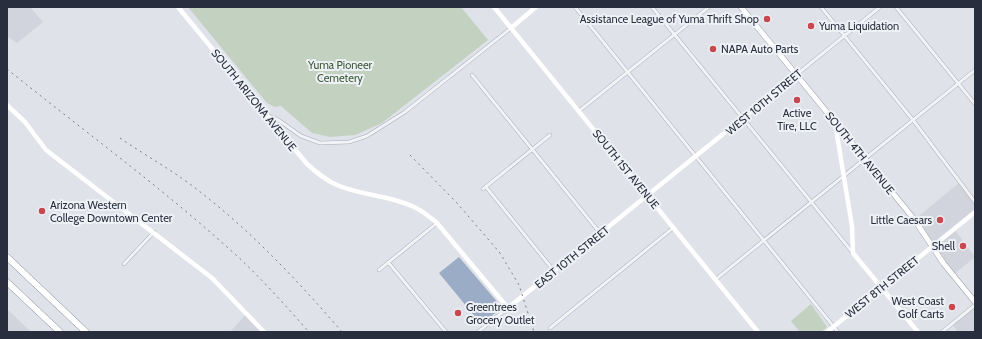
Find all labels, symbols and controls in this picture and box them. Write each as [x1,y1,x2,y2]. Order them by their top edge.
place label: Assistance League of Yuma Thrift Shop [580,12,759,26]
marker: Assistance League of Yuma Thrift Shop [762,14,772,24]
place label: Yuma Liquidation [818,19,899,33]
marker: Yuma Liquidation [806,21,816,31]
place label: NAPA Auto Parts [721,42,799,56]
marker: NAPA Auto Parts [708,44,718,54]
street label: SOUTH ARIZONA AVENUE [208,46,300,154]
park label: Yuma Pioneer Cemetery [307,58,373,85]
street label: WEST 10TH STREET [723,66,805,138]
marker: Active Tire, LLC [792,95,802,105]
place label: Active Tire, LLC [777,106,817,133]
street label: SOUTH 4TH AVENUE [822,109,898,197]
street label: SOUTH 1ST AVENUE [590,126,662,212]
place label: Arizona Western College Downtown Center [50,198,173,225]
marker: Arizona Western College Downtown Center [37,206,47,216]
place label: Little Caesars [871,213,932,227]
marker: Little Caesars [935,215,945,225]
street label: EAST 10TH STREET [532,223,612,291]
place label: Shell [932,239,955,253]
marker: Shell [958,241,968,251]
street label: WEST 8TH STREET [842,253,922,321]
place label: West Coast Golf Carts [891,294,944,321]
place label: Greentrees Grocery Outlet [466,300,535,327]
marker: West Coast Golf Carts [947,302,957,312]
marker: Greentrees Grocery Outlet [453,308,463,318]

